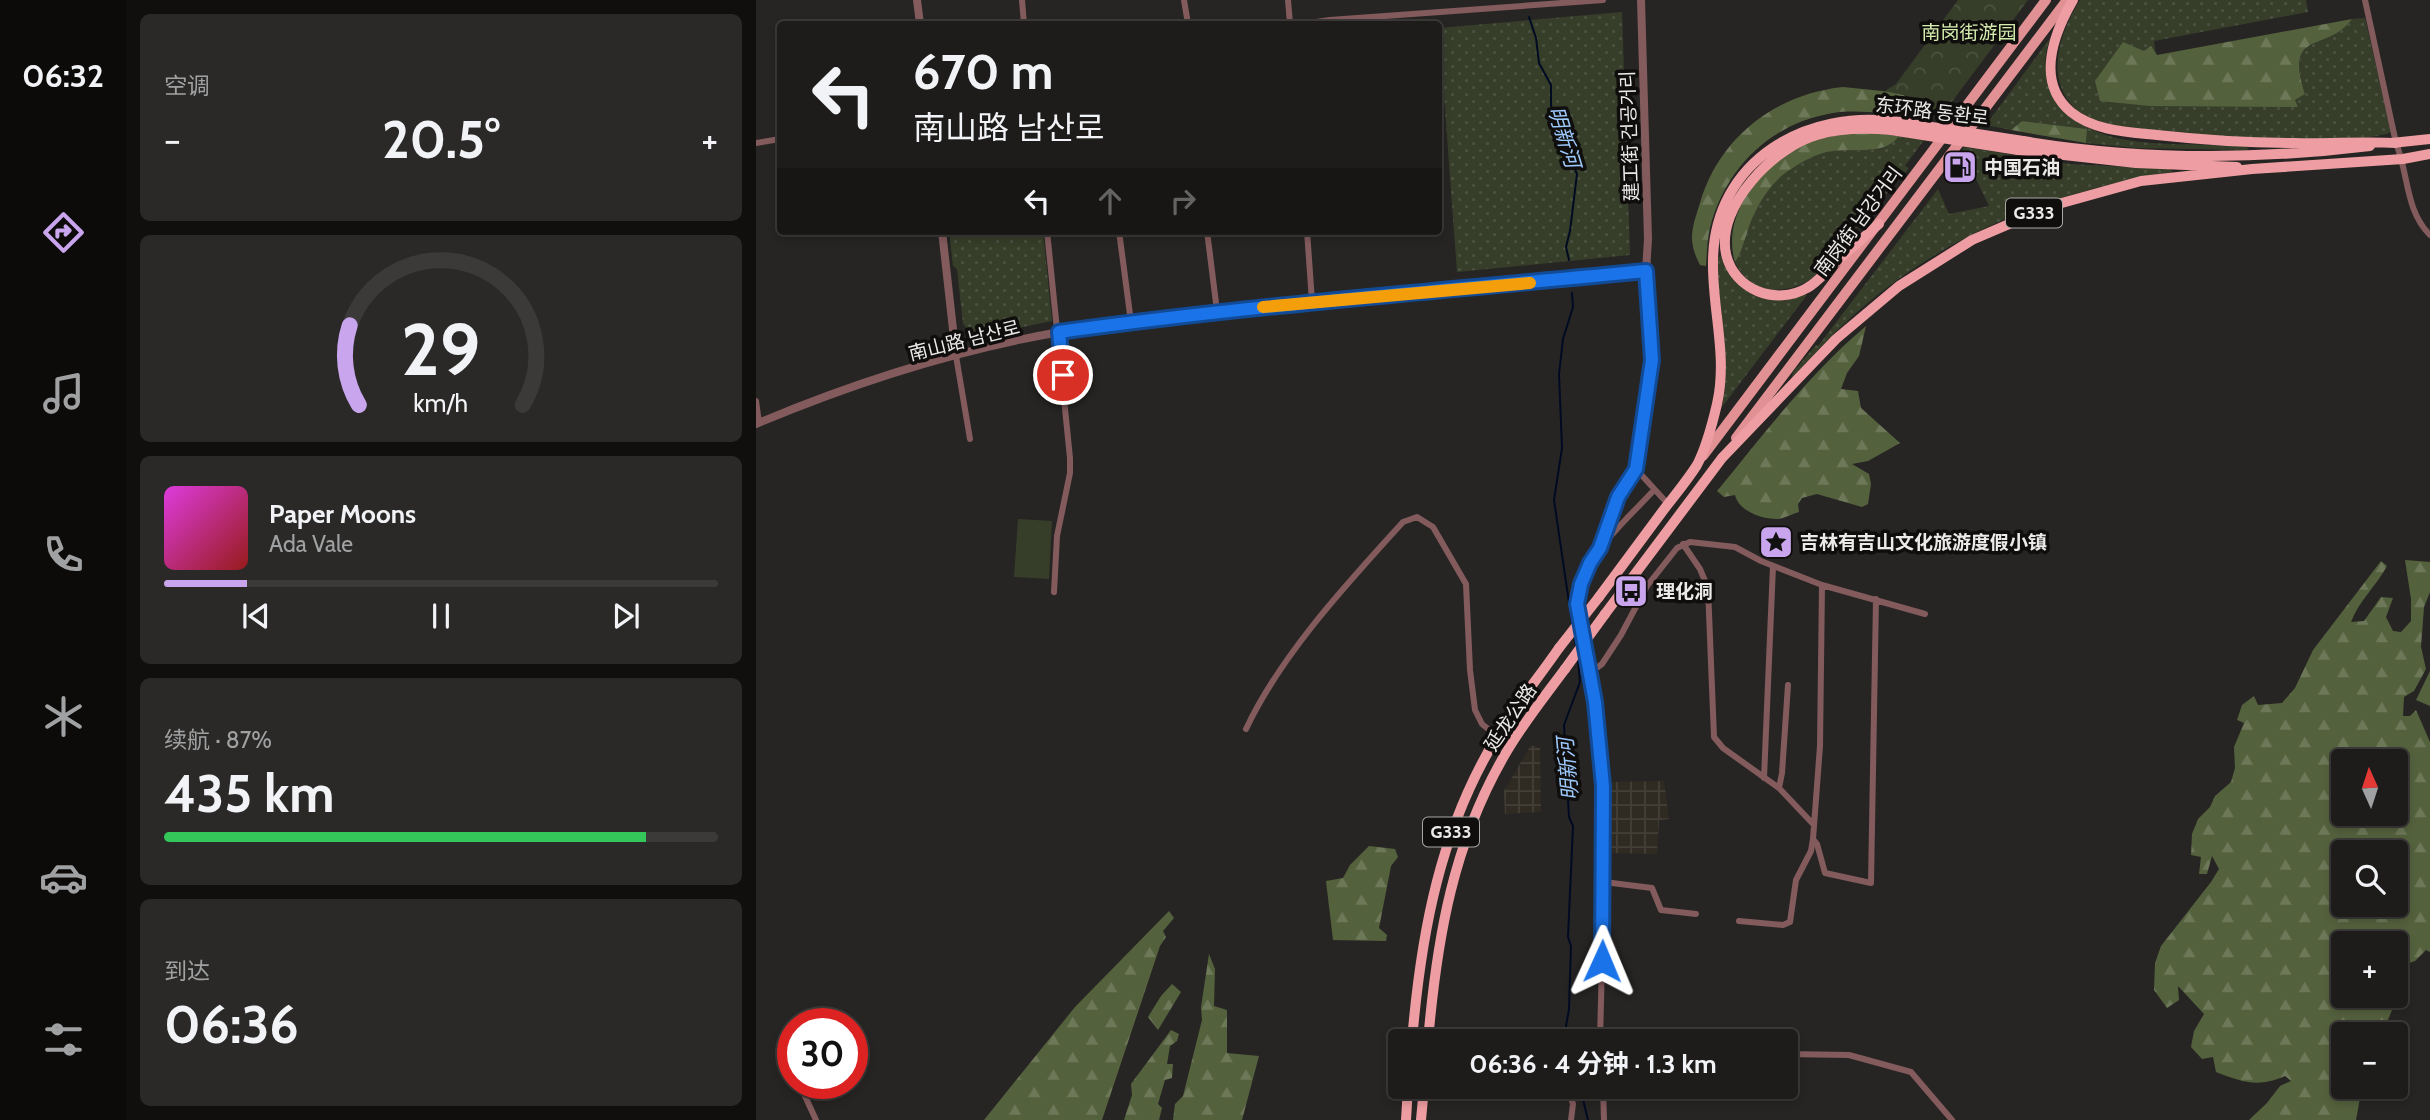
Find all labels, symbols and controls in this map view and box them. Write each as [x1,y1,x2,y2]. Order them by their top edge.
park label: 南岗街游园 [1921,21,2017,44]
text: 670 m [913,42,1053,101]
icon: left [798,49,889,140]
text: 06:32 [22,56,104,95]
street label: 建工街 건공거리 [1616,70,1643,202]
text: 空调 [164,72,210,100]
street label: 东环路 동환로 [1874,93,1990,130]
water label: 明新河 [1543,103,1587,174]
text: 20.5° [382,108,500,171]
text: 南山路 남산로 [913,108,1105,147]
text: − [164,116,181,163]
text: + [701,116,718,163]
fuel station icon: 中国石油 [1941,148,1979,186]
place label: 中国石油 [1984,156,2060,179]
street label: 南岗街 남강거리 [1810,162,1907,281]
icon: left [1018,182,1056,220]
icon: ahead [1091,182,1129,220]
icon: right [1164,182,1202,220]
road number: G333 [2006,198,2062,228]
icon: directions [39,208,88,257]
text: 29 [401,305,481,393]
street label: 南山路 남산로 [906,316,1022,365]
pin [1033,345,1093,405]
icon: arrive [1044,356,1082,394]
icon: music [39,369,88,418]
text: km/h [414,388,468,418]
text: Paper Moons [269,498,416,530]
place icon: 吉林有吉山文化旅游度假小镇 [1757,523,1795,561]
icon: phone [39,530,88,579]
text: Ada Vale [269,530,353,558]
place label: 吉林有吉山文化旅游度假小镇 [1800,531,2047,554]
bus stop icon: 理化洞 [1612,572,1650,610]
place label: 理化洞 [1656,580,1713,603]
icon: previous [237,597,275,635]
icon: pause [422,597,460,635]
icon: next [607,597,645,635]
street label: 延龙公路 [1480,679,1541,755]
icon: climate [39,692,88,741]
text: 续航 · 87% [164,726,272,754]
water label: 明新河 [1552,733,1583,802]
north arrow [2331,749,2408,826]
map controls [2331,749,2408,1099]
text: 435 km [164,762,334,825]
road number: G333 [1423,818,1479,846]
button: search [2331,840,2408,917]
icon: car [39,853,88,902]
position arrow [1565,924,1639,998]
button: + [2331,931,2408,1008]
text: 到达 [164,957,210,985]
text: 06:36 [164,993,299,1056]
speed limit sign: 30 [777,1008,868,1099]
icon: filters [39,1015,88,1064]
button: − [2331,1022,2408,1099]
text: 06:36 · 4 分钟 · 1.3 km [1469,1048,1717,1080]

